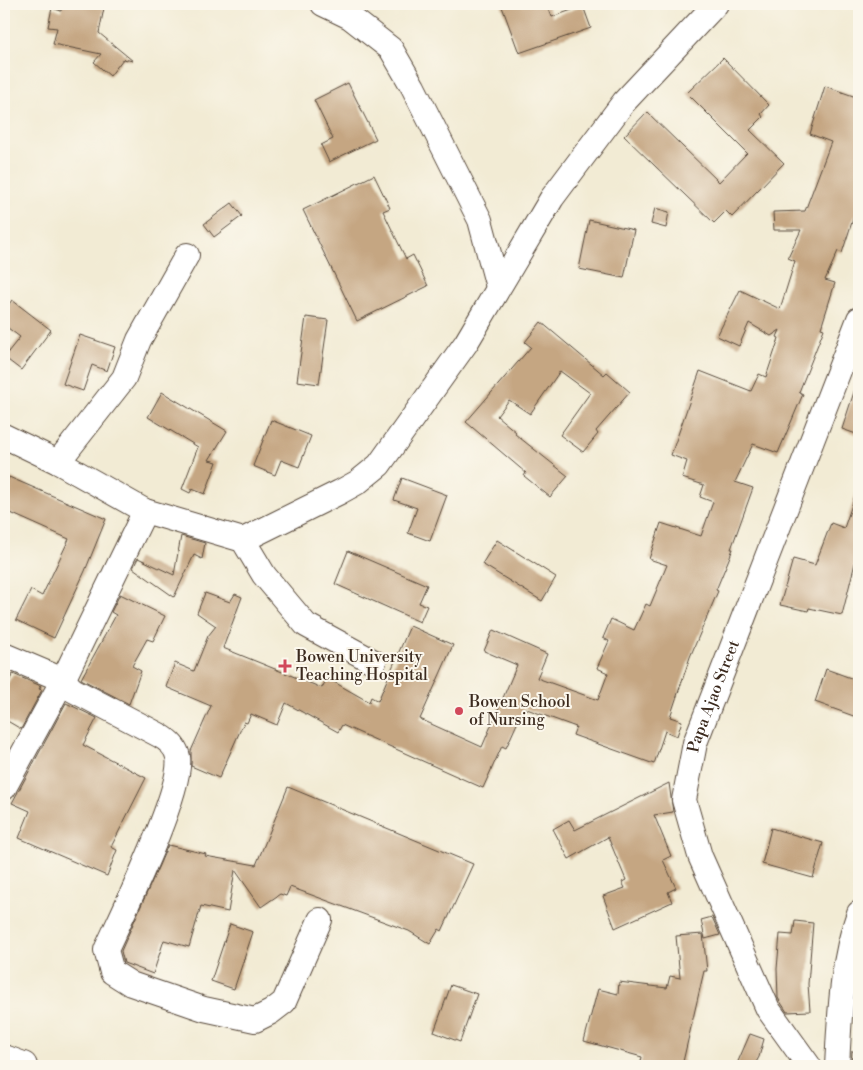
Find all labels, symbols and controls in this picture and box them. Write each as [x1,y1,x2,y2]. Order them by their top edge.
street label: Papa Ajao Street [683,637,744,754]
place label: Bowen University Teaching Hospital [295,647,428,685]
marker: Bowen University Teaching Hospital [278,659,292,673]
place label: Bowen School of Nursing [468,692,570,730]
marker: Bowen School of Nursing [453,705,465,717]

